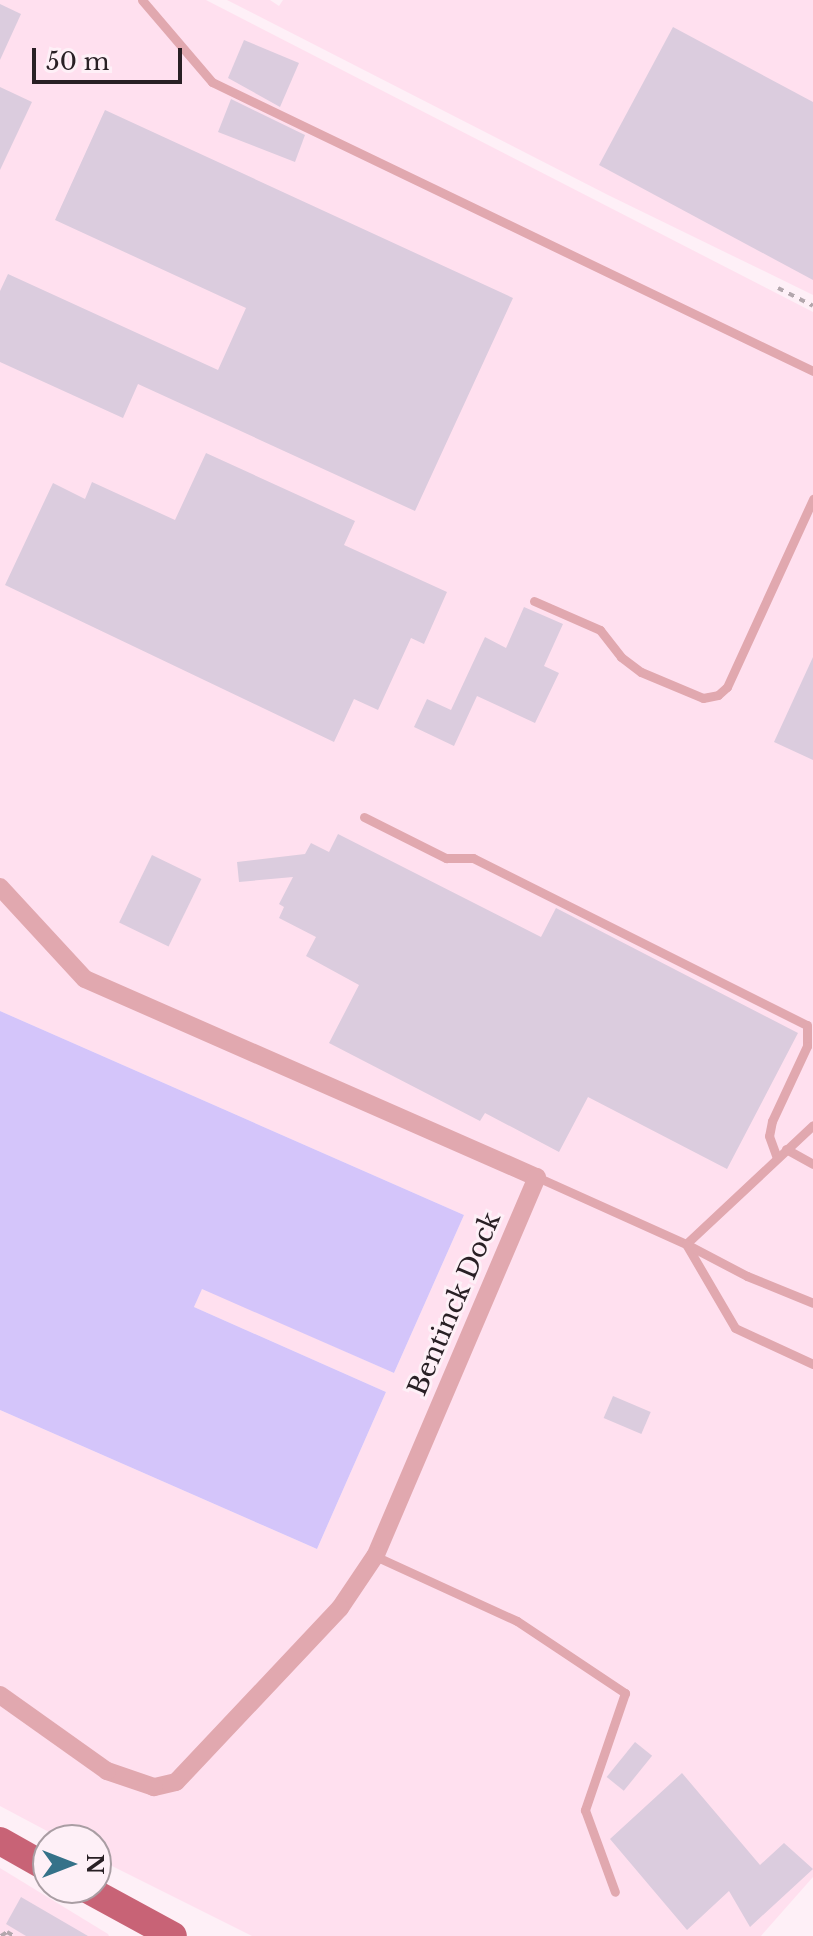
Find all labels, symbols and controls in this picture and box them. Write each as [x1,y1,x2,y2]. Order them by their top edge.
scale bar [36,32,186,82]
text: 50 m [46,47,109,76]
street label: Bentinck Dock [402,1207,508,1401]
north arrow [32,1824,112,1904]
text: N [81,1854,108,1874]

